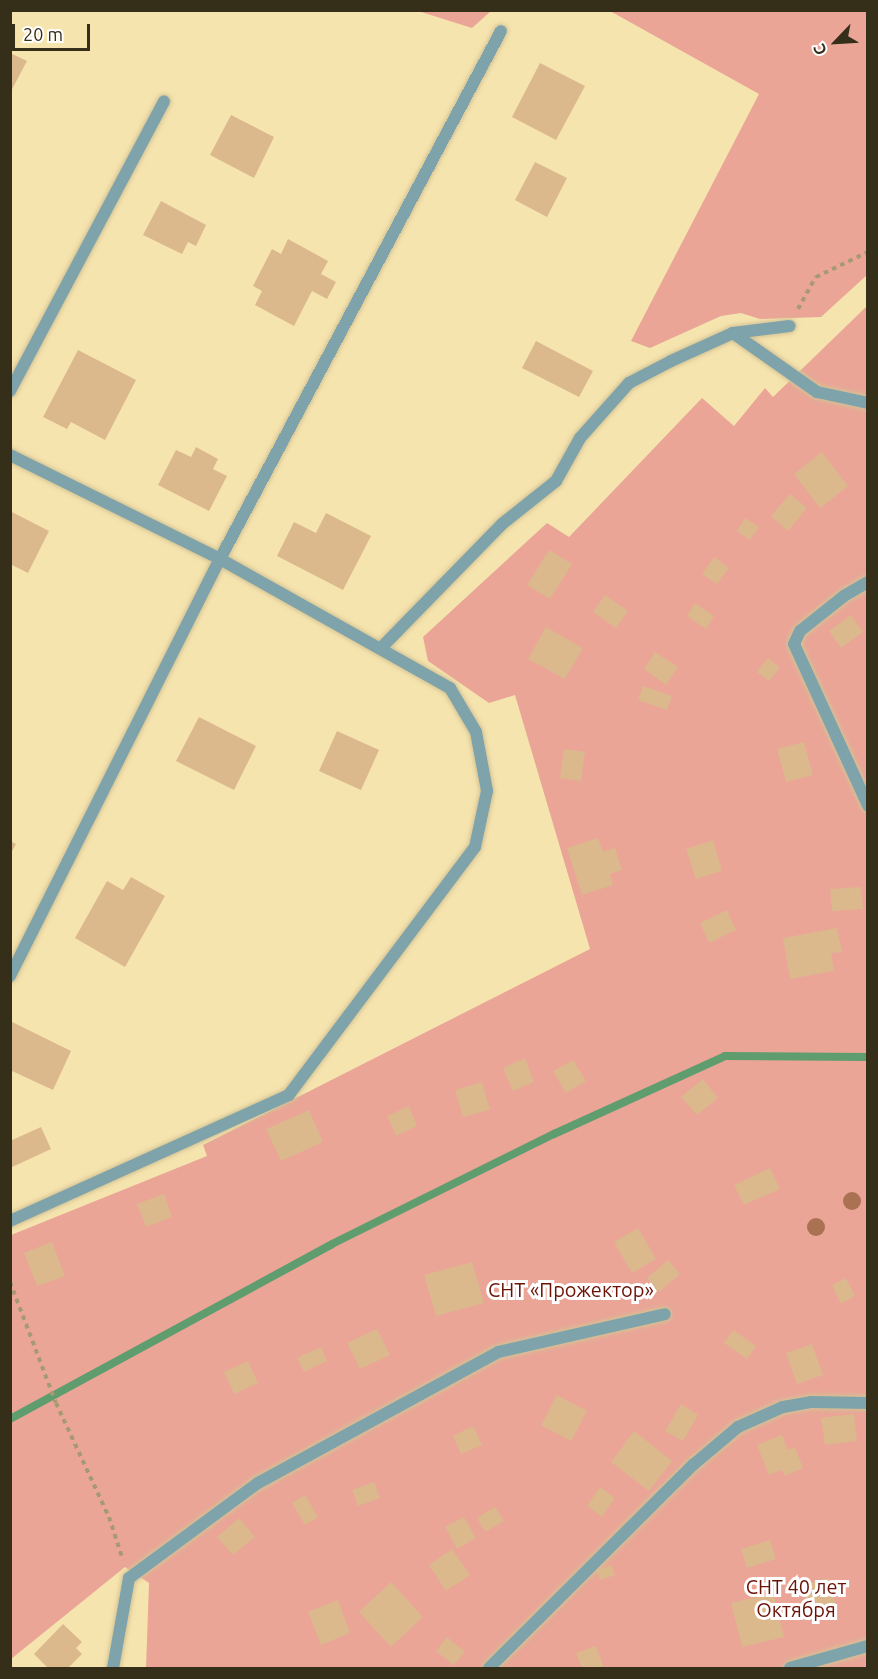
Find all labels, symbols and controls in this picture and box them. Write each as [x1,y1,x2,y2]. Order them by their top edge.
scale bar [15,12,93,50]
north arrow [806,12,866,72]
text: 20 m [23,24,63,44]
text: С [809,41,830,58]
park label: СНТ «Прожектор» [488,1277,654,1301]
park label: СНТ 40 лет Октября [746,1575,846,1622]

